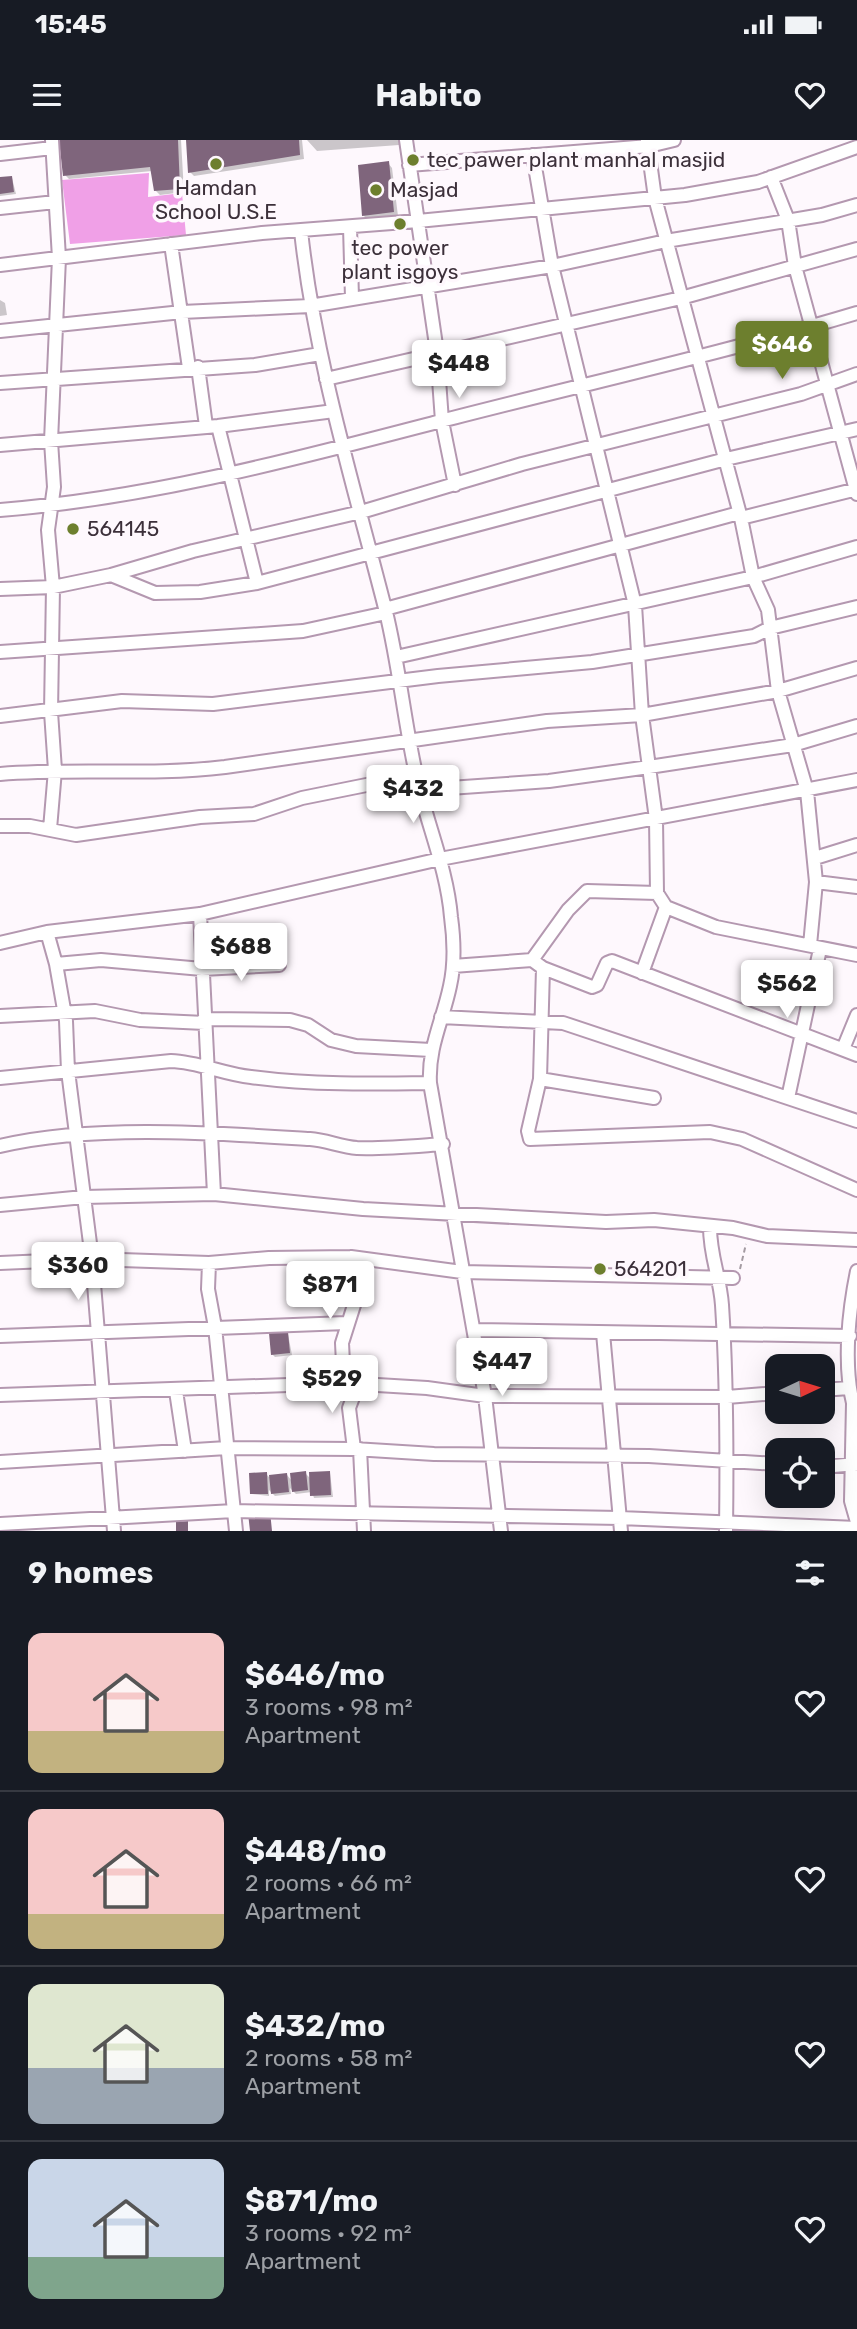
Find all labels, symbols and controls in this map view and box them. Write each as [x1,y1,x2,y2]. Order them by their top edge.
text: 15:45 [35,9,107,40]
icon: menu [28,76,66,114]
text: Habito [375,76,482,114]
icon: heart [791,76,829,114]
place label: tec pawer plant manhal masjid [427,147,725,172]
marker: tec pawer plant manhal masjid [405,152,421,168]
marker: Hamdan School U.S.E [208,156,224,172]
place label: Hamdan School U.S.E [155,175,277,224]
place label: Masjad [390,177,458,202]
marker: Masjad [368,182,384,198]
marker: tec power plant isgoys [392,216,408,232]
place label: tec power plant isgoys [341,235,459,284]
pin: $646 [741,322,823,381]
text: $646 [751,330,813,358]
pin: $448 [418,341,500,400]
text: $448 [428,349,490,377]
place label: 564145 [87,516,159,541]
marker: 564145 [65,521,81,537]
pin: $432 [372,766,454,825]
text: $432 [382,774,444,802]
pin: $688 [200,924,282,983]
text: $688 [210,932,272,960]
pin: $562 [746,960,828,1020]
text: $562 [757,969,817,997]
pin: $360 [37,1242,119,1302]
text: $360 [47,1251,109,1279]
place label: 564201 [614,1256,687,1281]
marker: 564201 [592,1261,608,1277]
pin: $871 [289,1262,371,1321]
text: $871 [302,1270,358,1298]
pin: $447 [461,1338,543,1398]
text: $447 [472,1347,532,1375]
north arrow [765,1354,835,1424]
map controls [765,1354,835,1508]
pin: $529 [291,1356,373,1415]
text: $529 [302,1364,362,1392]
button: locate [765,1438,835,1508]
icon: filters [791,1554,829,1592]
text: 9 homes [28,1555,153,1591]
text: $646/mo [245,1657,385,1693]
icon: home [84,1661,168,1745]
icon: heart [791,1684,829,1722]
text: 3 rooms · 98 m² [245,1693,413,1721]
text: Apartment [245,1721,361,1749]
text: $448/mo [245,1833,387,1869]
icon: home [84,1837,168,1921]
icon: heart [791,1860,829,1898]
text: 2 rooms · 66 m² [245,1869,412,1897]
text: Apartment [245,1897,361,1925]
text: $432/mo [245,2008,385,2044]
icon: home [84,2012,168,2096]
icon: heart [791,2035,829,2073]
text: 2 rooms · 58 m² [245,2044,412,2072]
text: Apartment [245,2072,361,2100]
text: $871/mo [245,2183,378,2219]
icon: home [84,2187,168,2271]
icon: heart [791,2210,829,2248]
text: 3 rooms · 92 m² [245,2219,411,2247]
text: Apartment [245,2247,361,2275]

